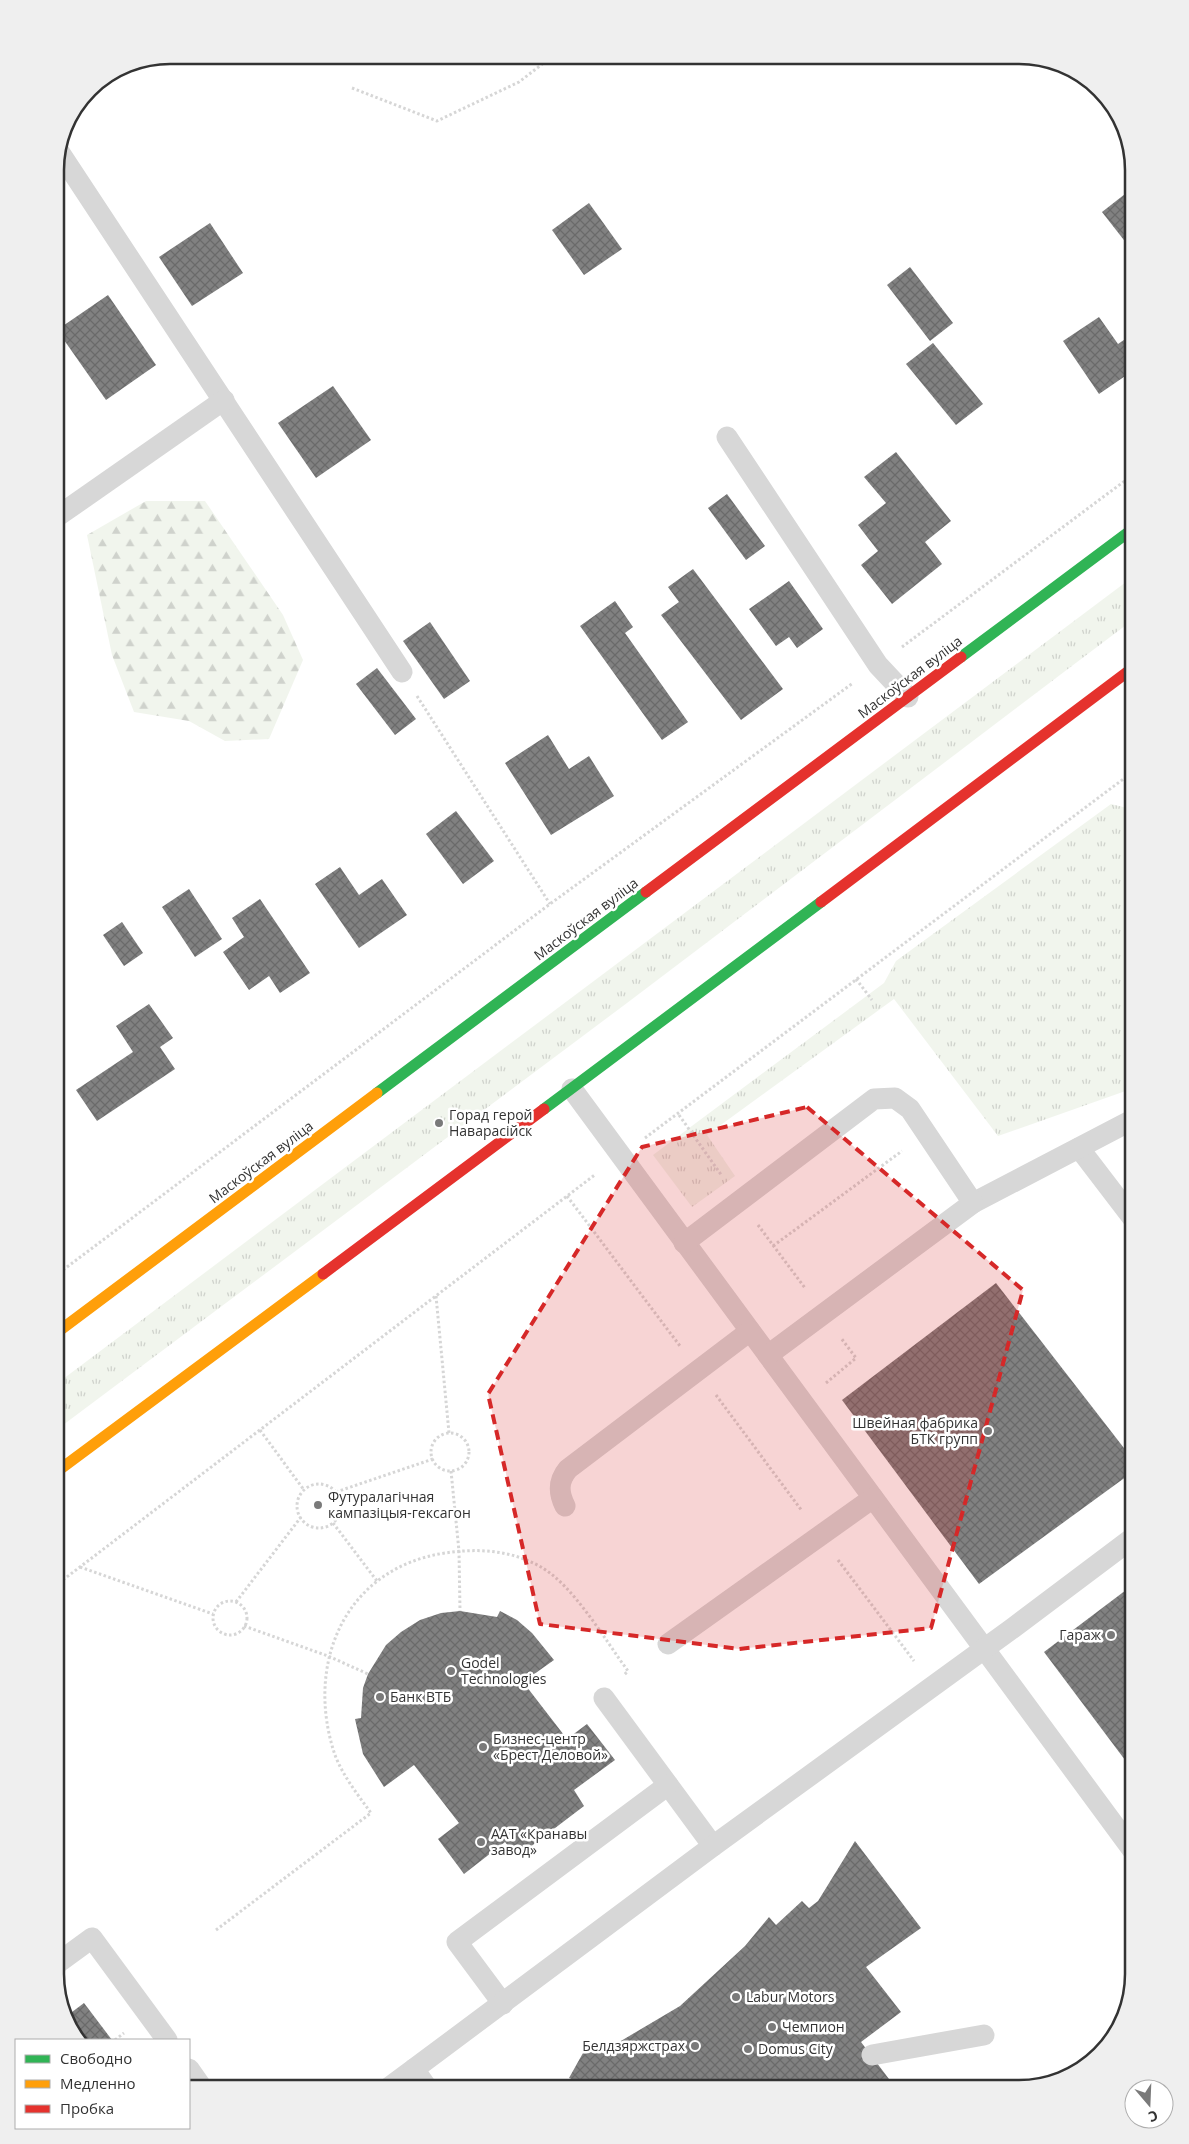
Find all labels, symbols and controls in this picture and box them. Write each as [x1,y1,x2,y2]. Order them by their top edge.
street label: Маскоўская вуліца [854,631,966,722]
street label: Маскоўская вуліца [530,873,642,964]
place label: Горад герой Наварасійск [449,1105,533,1140]
street label: Маскоўская вуліца [205,1116,317,1207]
marker: Горад герой Наварасійск [433,1117,445,1129]
place label: Швейная фабрика БТК групп [852,1413,978,1448]
marker: Швейная фабрика БТК групп [982,1425,994,1437]
place label: Футуралагічная кампазіцыя-гексагон [328,1487,471,1522]
marker: Футуралагічная кампазіцыя-гексагон [312,1499,324,1511]
place label: Гараж [1059,1625,1102,1644]
marker: Гараж [1105,1629,1117,1641]
place label: Godel Technologies [461,1653,547,1688]
marker: Godel Technologies [445,1665,457,1677]
place label: Банк ВТБ [390,1687,451,1706]
marker: Банк ВТБ [374,1691,386,1703]
place label: Бизнес-центр «Брест Деловой» [493,1729,608,1764]
marker: Бизнес-центр «Брест Деловой» [477,1741,489,1753]
place label: ААТ «Кранавы завод» [491,1824,587,1859]
marker: ААТ «Кранавы завод» [475,1836,487,1848]
place label: Labur Motors [746,1987,835,2006]
marker: Labur Motors [730,1991,742,2003]
place label: Чемпион [782,2017,845,2036]
marker: Чемпион [766,2021,778,2033]
place label: Белдзяржстрах [582,2036,686,2055]
legend [15,2039,190,2129]
place label: Domus City [758,2039,834,2058]
marker: Белдзяржстрах [689,2040,701,2052]
marker: Domus City [742,2043,754,2055]
text: Свободно [60,2048,132,2068]
text: Медленно [60,2073,136,2093]
north arrow [1124,2079,1174,2129]
text: Пробка [60,2098,114,2118]
text: С [1146,2106,1161,2127]

